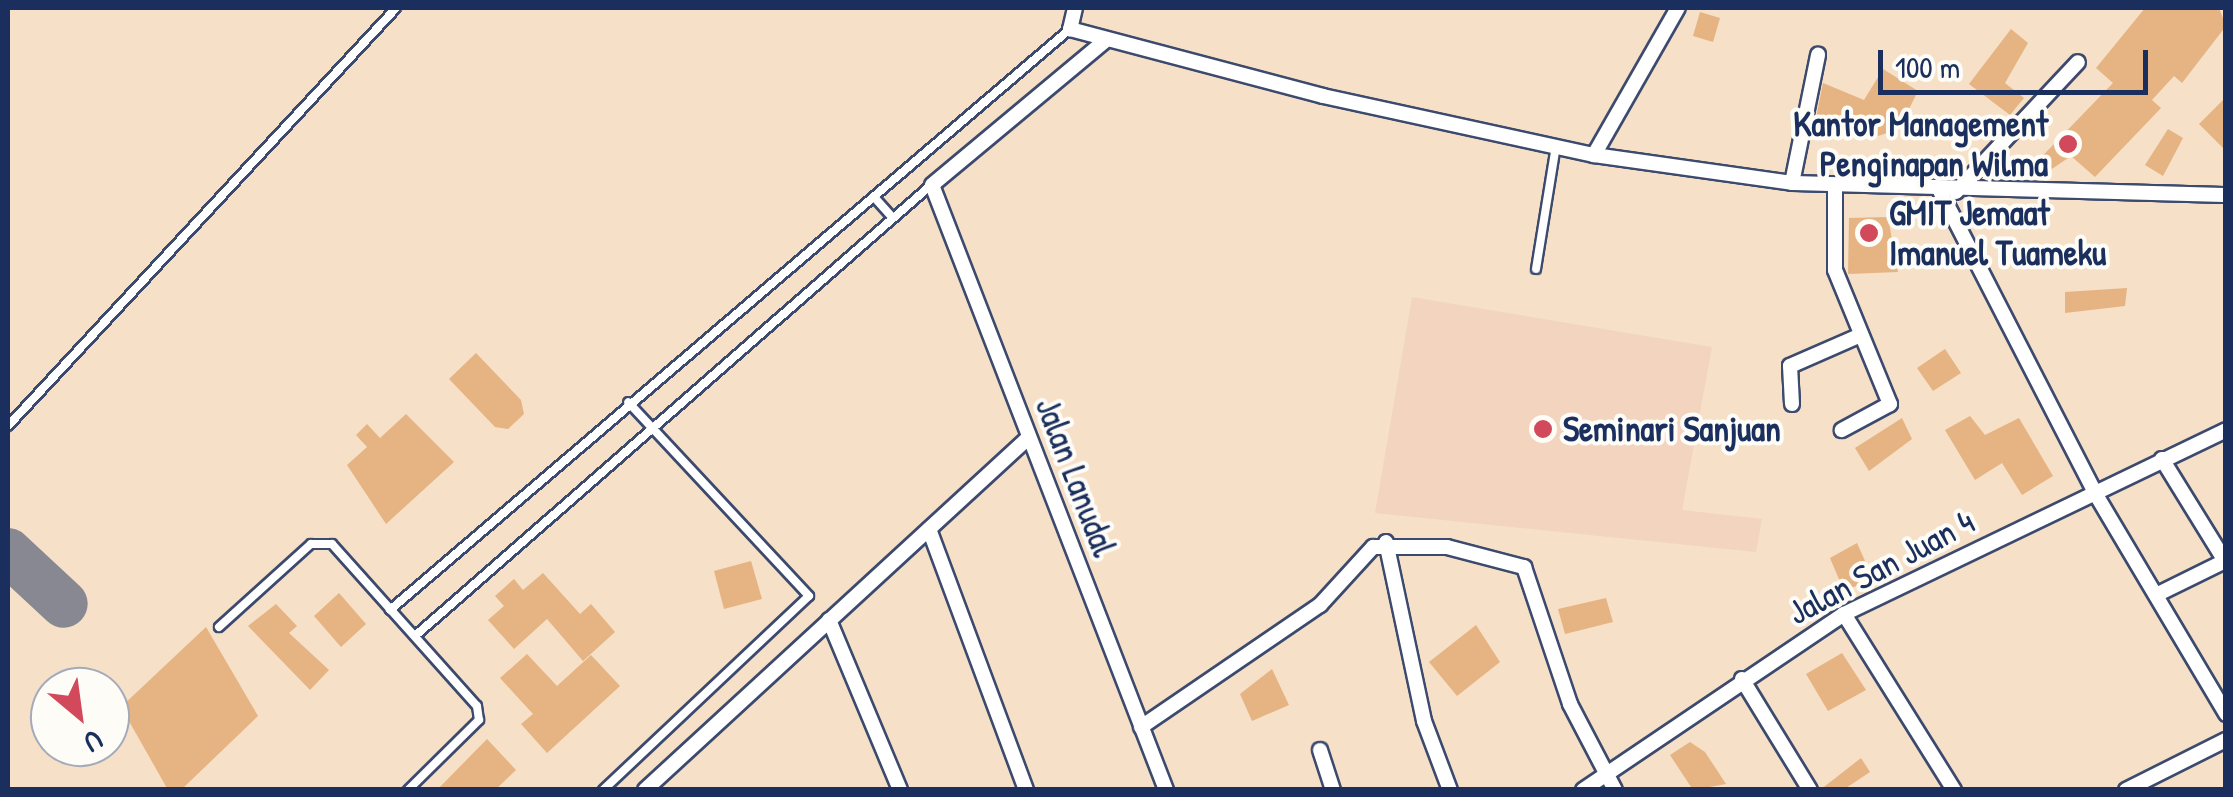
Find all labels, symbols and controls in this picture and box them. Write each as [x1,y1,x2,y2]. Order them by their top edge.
scale bar [1883,30,2153,92]
text: 100 m [1895,47,1960,87]
place label: Kantor Management Penginapan Wilma [1793,103,2048,185]
marker: Kantor Management Penginapan Wilma [2057,133,2079,155]
place label: GMIT Jemaat Imanuel Tuameku [1889,192,2106,274]
marker: GMIT Jemaat Imanuel Tuameku [1858,222,1880,244]
street label: Jalan Lanudal [1027,392,1125,562]
place label: Seminari Sanjuan [1563,408,1781,450]
marker: Seminari Sanjuan [1532,418,1554,440]
street label: Jalan San Juan 4 [1781,500,1981,634]
north arrow [30,667,130,767]
text: U [78,721,110,762]

